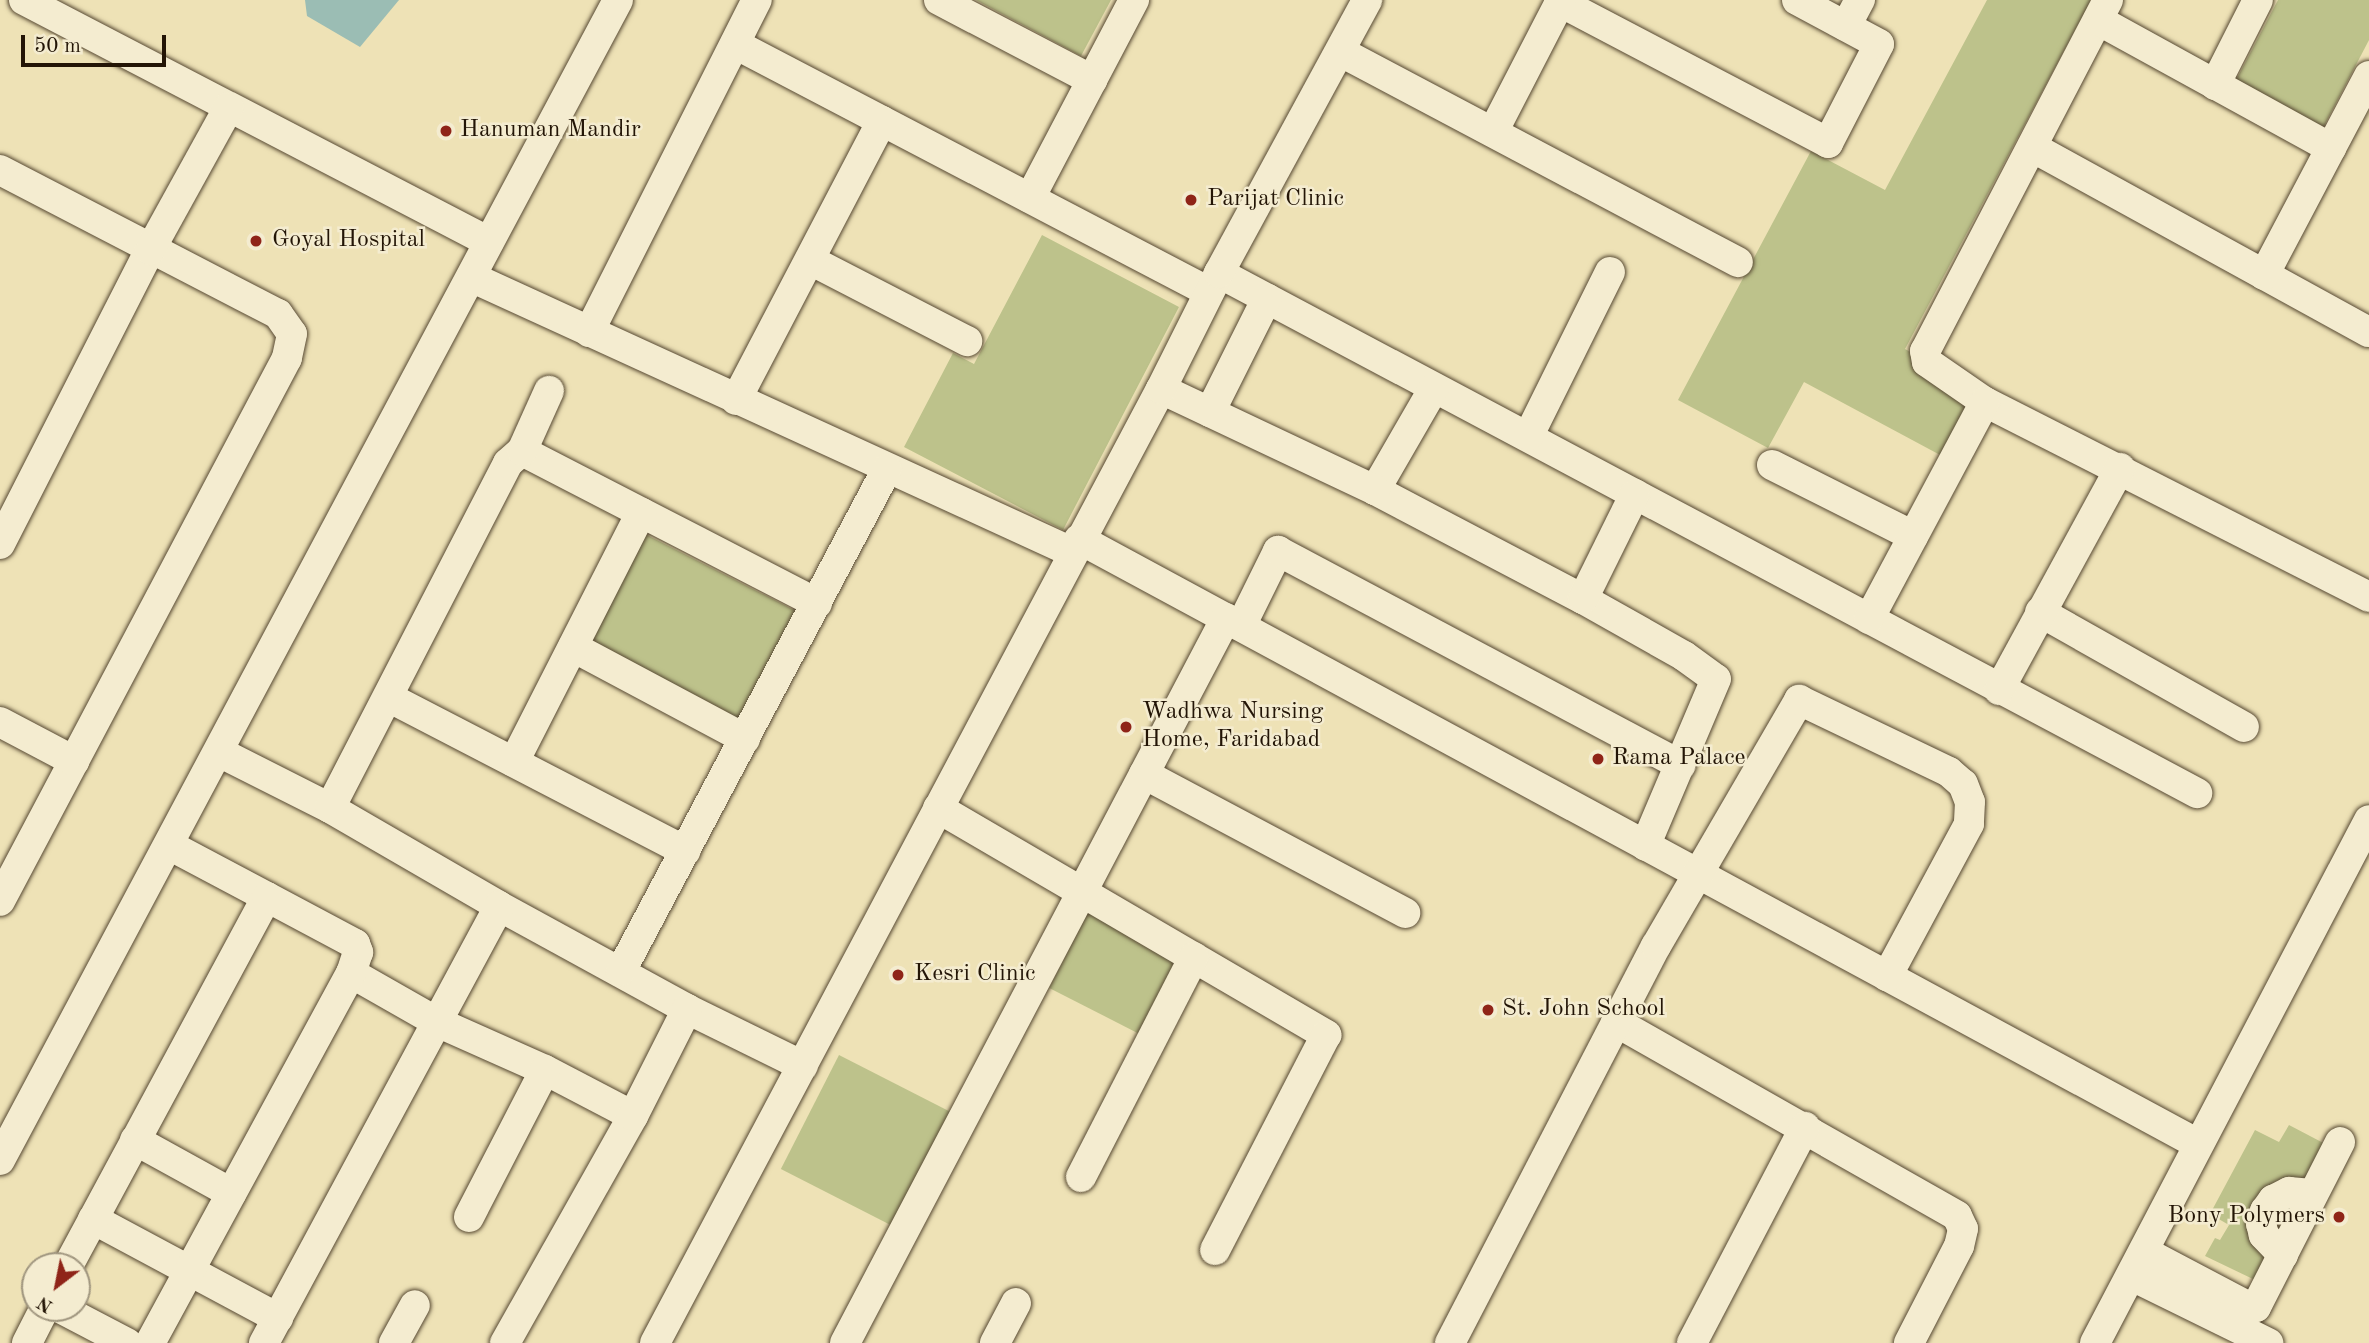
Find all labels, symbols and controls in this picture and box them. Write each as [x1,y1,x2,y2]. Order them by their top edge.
scale bar [24,21,170,65]
text: 50 m [34,36,81,57]
place label: Hanuman Mandir [460,117,641,145]
marker: Hanuman Mandir [438,123,454,139]
place label: Parijat Clinic [1207,186,1344,214]
marker: Parijat Clinic [1181,190,1201,210]
place label: Goyal Hospital [272,227,425,255]
marker: Goyal Hospital [246,231,266,251]
place label: Wadhwa Nursing Home, Faridabad [1142,699,1324,755]
marker: Wadhwa Nursing Home, Faridabad [1116,717,1136,737]
place label: Rama Palace [1612,745,1746,773]
marker: Rama Palace [1590,751,1606,767]
place label: Kesri Clinic [914,961,1036,989]
marker: Kesri Clinic [888,965,908,985]
place label: St. John School [1502,996,1665,1024]
marker: St. John School [1480,1002,1496,1018]
place label: Bony Polymers [2168,1203,2325,1231]
marker: Bony Polymers [2331,1209,2347,1225]
north arrow [21,1252,91,1322]
text: N [34,1292,57,1315]

